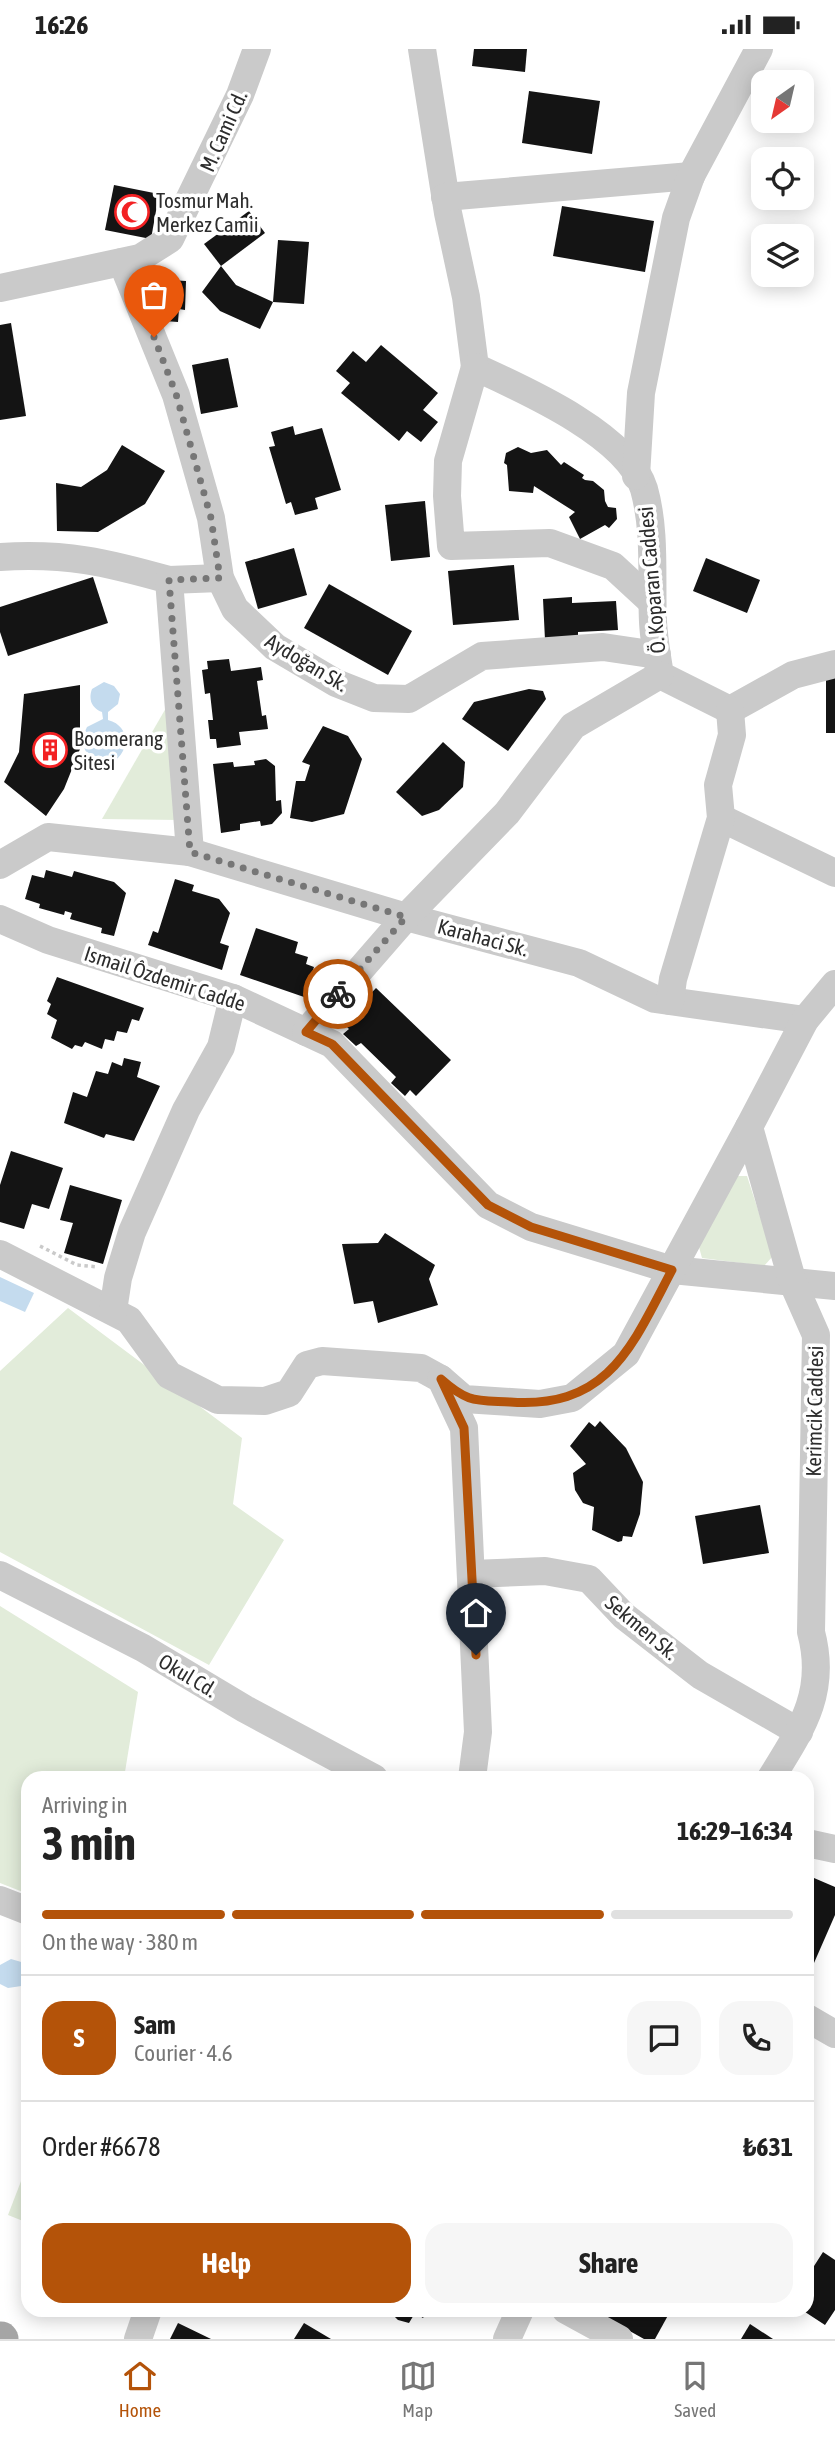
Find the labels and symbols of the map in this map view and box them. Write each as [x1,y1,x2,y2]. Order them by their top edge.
north arrow [751,70,814,133]
street label: M. Cami Cd. [195,87,251,175]
place label: Tosmur Mah. Merkez Camii [156,188,259,236]
mosque icon: Tosmur Mah. Merkez Camii [113,193,151,231]
pin [124,265,184,337]
street label: Ö. Koparan Caddesi [633,506,669,654]
street label: Aydoğan Sk. [261,628,353,696]
place label: Boomerang Sitesi [74,726,163,774]
building icon: Boomerang Sitesi [31,731,69,769]
street label: Karahaci Sk. [435,913,531,961]
street label: Ismail Ôzdemir Cadde [82,941,248,1015]
courier [303,959,373,1029]
street label: Kerimcik Caddesi [801,1345,827,1477]
pin [446,1583,506,1655]
street label: Sekmen Sk. [601,1590,683,1664]
street label: Okul Cd. [155,1648,221,1702]

